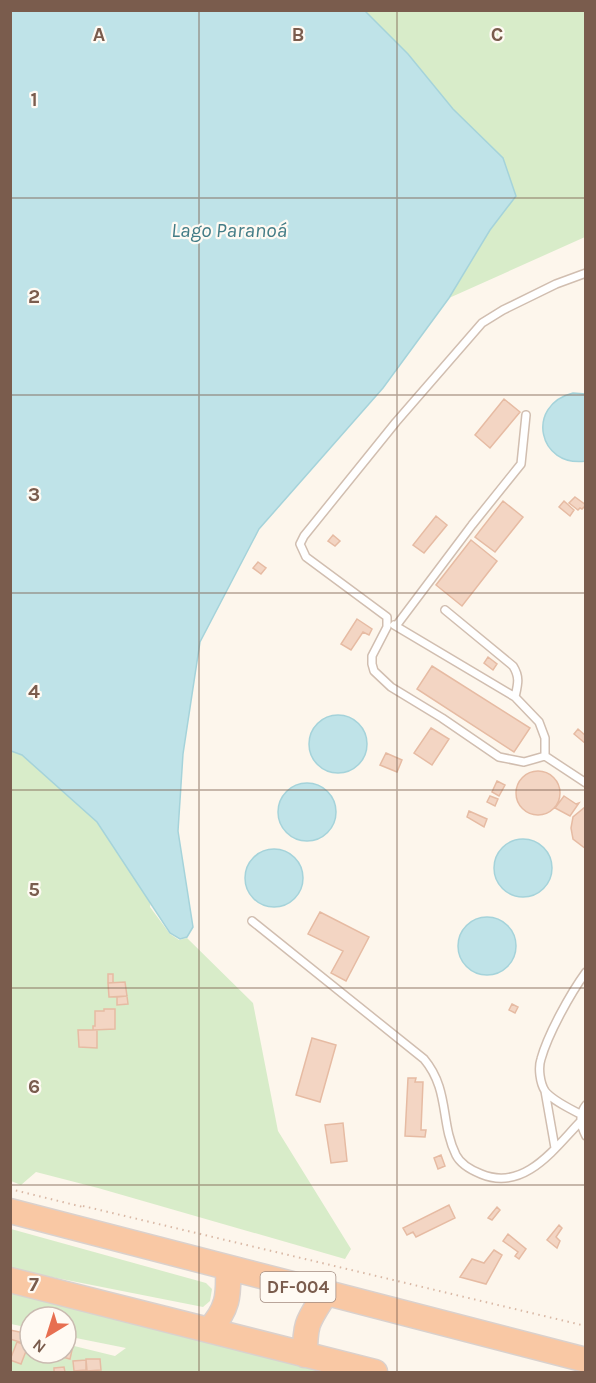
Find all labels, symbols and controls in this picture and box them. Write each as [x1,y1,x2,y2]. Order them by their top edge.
text: A [93,23,106,46]
text: B [292,23,304,46]
text: C [491,23,503,46]
text: 1 [30,88,38,111]
water label: Lago Paranoá [171,218,287,242]
text: 2 [28,285,40,308]
text: 3 [28,483,40,506]
text: 4 [28,680,40,703]
text: 5 [28,878,40,901]
text: 6 [28,1075,40,1098]
road number: DF-004 [260,1272,336,1302]
text: 7 [29,1273,39,1296]
north arrow [18,1305,78,1365]
text: N [29,1335,49,1357]

